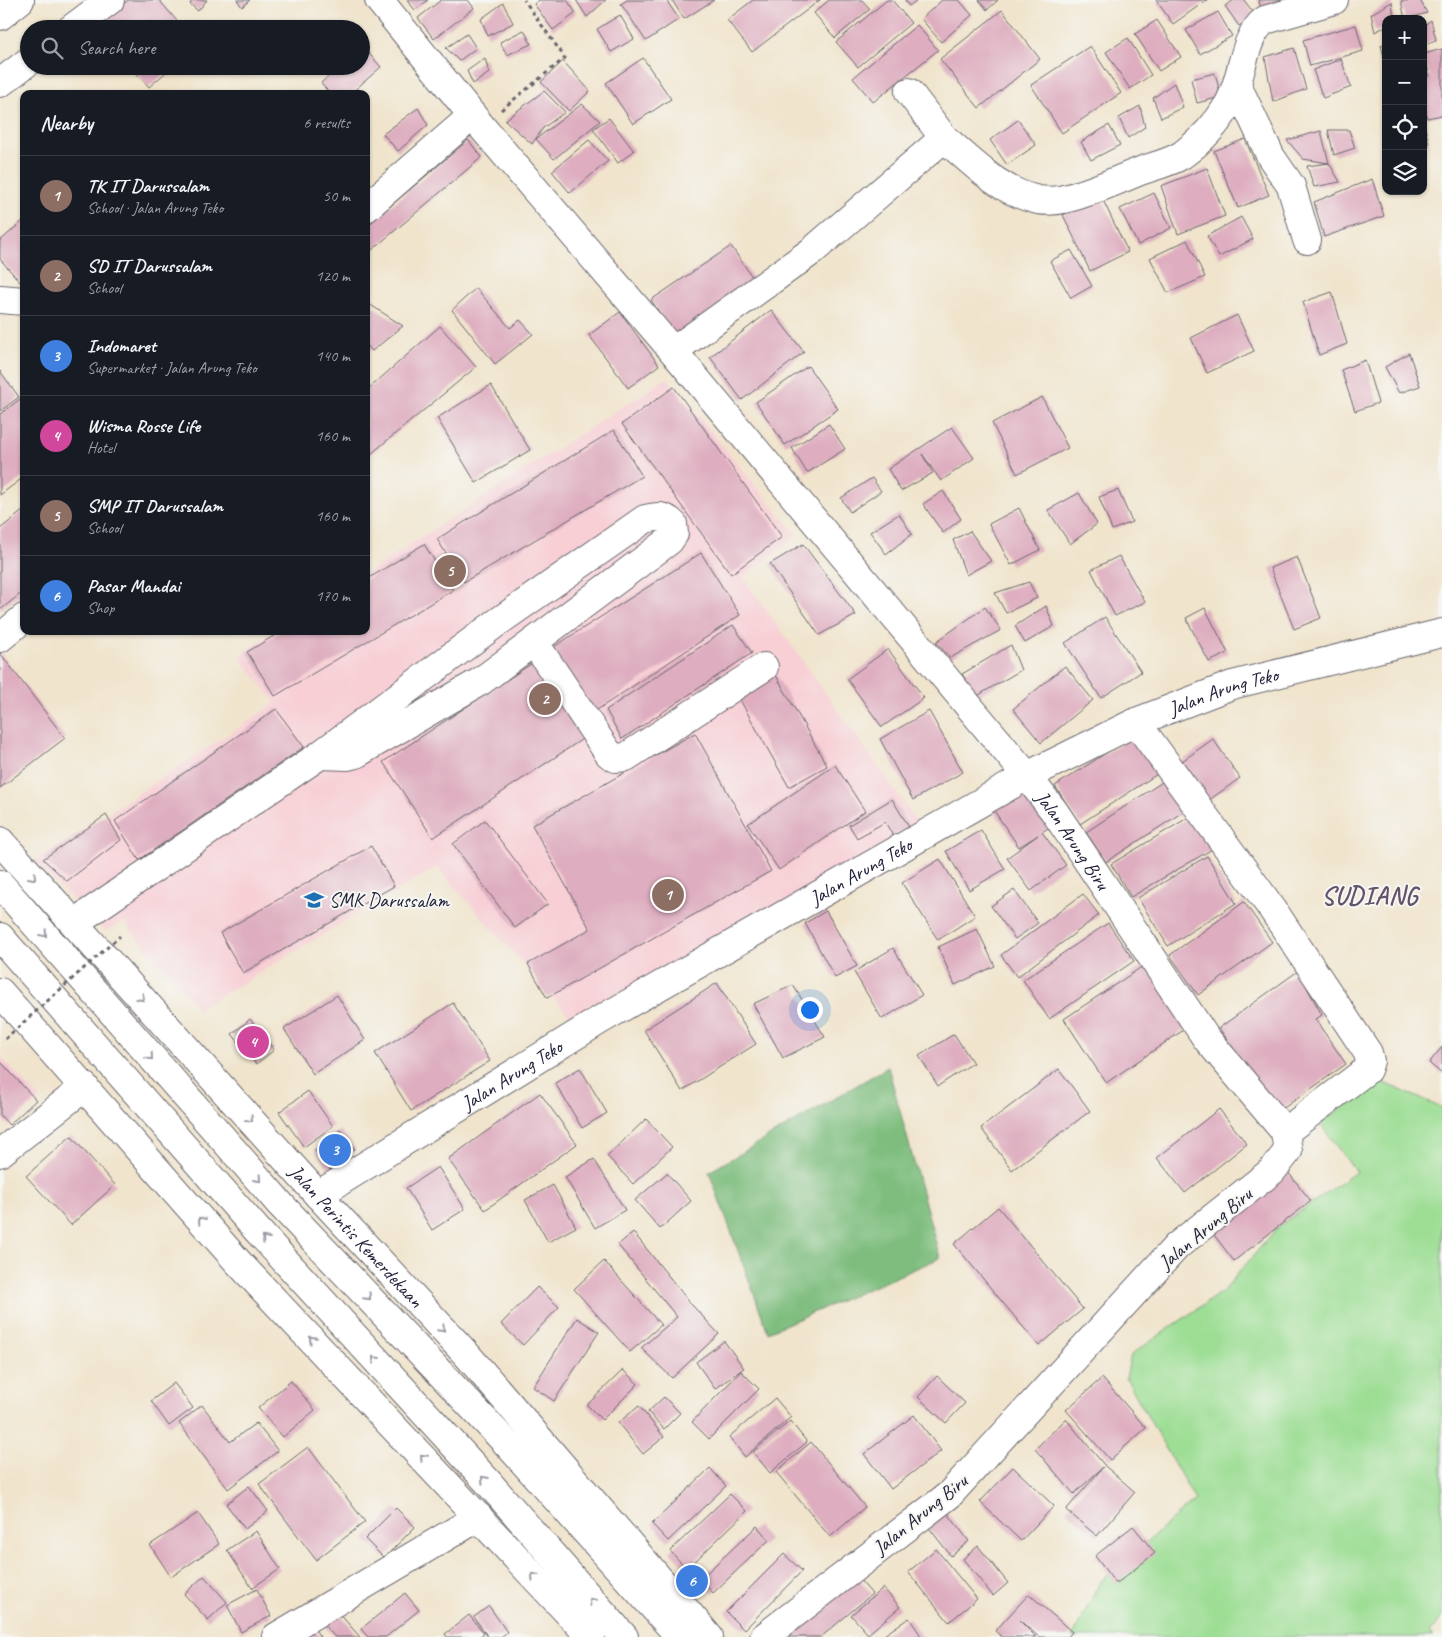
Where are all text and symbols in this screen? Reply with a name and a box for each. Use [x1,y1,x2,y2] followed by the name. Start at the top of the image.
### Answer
[1382,15,1427,195] map controls
[1382,15,1427,60] button: +
[20,20,370,75] search box
[38,34,66,62] icon: search
[78,36,155,60] text: Search here
[1382,60,1427,105] button: −
[1382,105,1427,150] button: locate
[40,110,93,136] text: Nearby
[303,113,350,133] text: 6 results
[1382,150,1427,195] button: layers
[87,174,209,198] text: TK IT Darussalam
[52,186,60,206] text: 1
[323,186,350,206] text: 50 m
[87,198,223,218] text: School · Jalan Arung Teko
[87,254,212,278] text: SD IT Darussalam
[52,266,60,286] text: 2
[316,266,350,286] text: 120 m
[87,278,121,298] text: School
[87,334,156,358] text: Indomaret
[52,346,60,366] text: 3
[316,346,350,366] text: 140 m
[87,358,257,378] text: Supermarket · Jalan Arung Teko
[87,414,200,438] text: Wisma Rosse Life
[52,426,60,446] text: 4
[316,426,350,446] text: 160 m
[87,438,115,458] text: Hotel
[87,494,223,518] text: SMP IT Darussalam
[53,506,59,526] text: 5
[316,506,350,526] text: 160 m
[87,518,121,538] text: School
[434,552,466,590] pin: 5
[87,574,180,598] text: Pasar Mandai
[52,586,60,606] text: 6
[316,586,350,606] text: 170 m
[87,598,114,618] text: Shop
[1164,662,1282,722] street label: Jalan Arung Teko
[529,680,561,718] pin: 2
[1029,785,1116,896] street label: Jalan Arung Biru
[804,831,918,911] street label: Jalan Arung Teko
[27,872,36,881] one-way arrow
[652,876,684,914] pin: 1
[1322,880,1421,912] district label: SUDIANG
[329,888,450,913] place label: SMK Darussalam
[303,889,325,911] school or university icon: SMK Darussalam
[38,928,46,937] one-way arrow
[135,992,144,1001] one-way arrow
[797,997,823,1023] your location
[237,1023,269,1061] pin: 4
[456,1034,569,1116] street label: Jalan Arung Teko
[145,1051,154,1060] one-way arrow
[244,1113,253,1122] one-way arrow
[319,1131,351,1169] pin: 3
[283,1159,429,1314] street label: Jalan Perintis Kemerdekaan
[252,1173,261,1182] one-way arrow
[1153,1181,1258,1275] street label: Jalan Arung Biru
[198,1216,207,1225] one-way arrow
[262,1235,271,1244] one-way arrow
[362,1292,371,1301] one-way arrow
[436,1323,445,1332] one-way arrow
[309,1336,318,1345] one-way arrow
[372,1355,381,1364] one-way arrow
[420,1454,429,1463] one-way arrow
[867,1468,974,1561] street label: Jalan Arung Biru
[481,1475,490,1484] one-way arrow
[676,1562,708,1600] pin: 6
[531,1572,540,1581] one-way arrow
[589,1597,598,1606] one-way arrow

